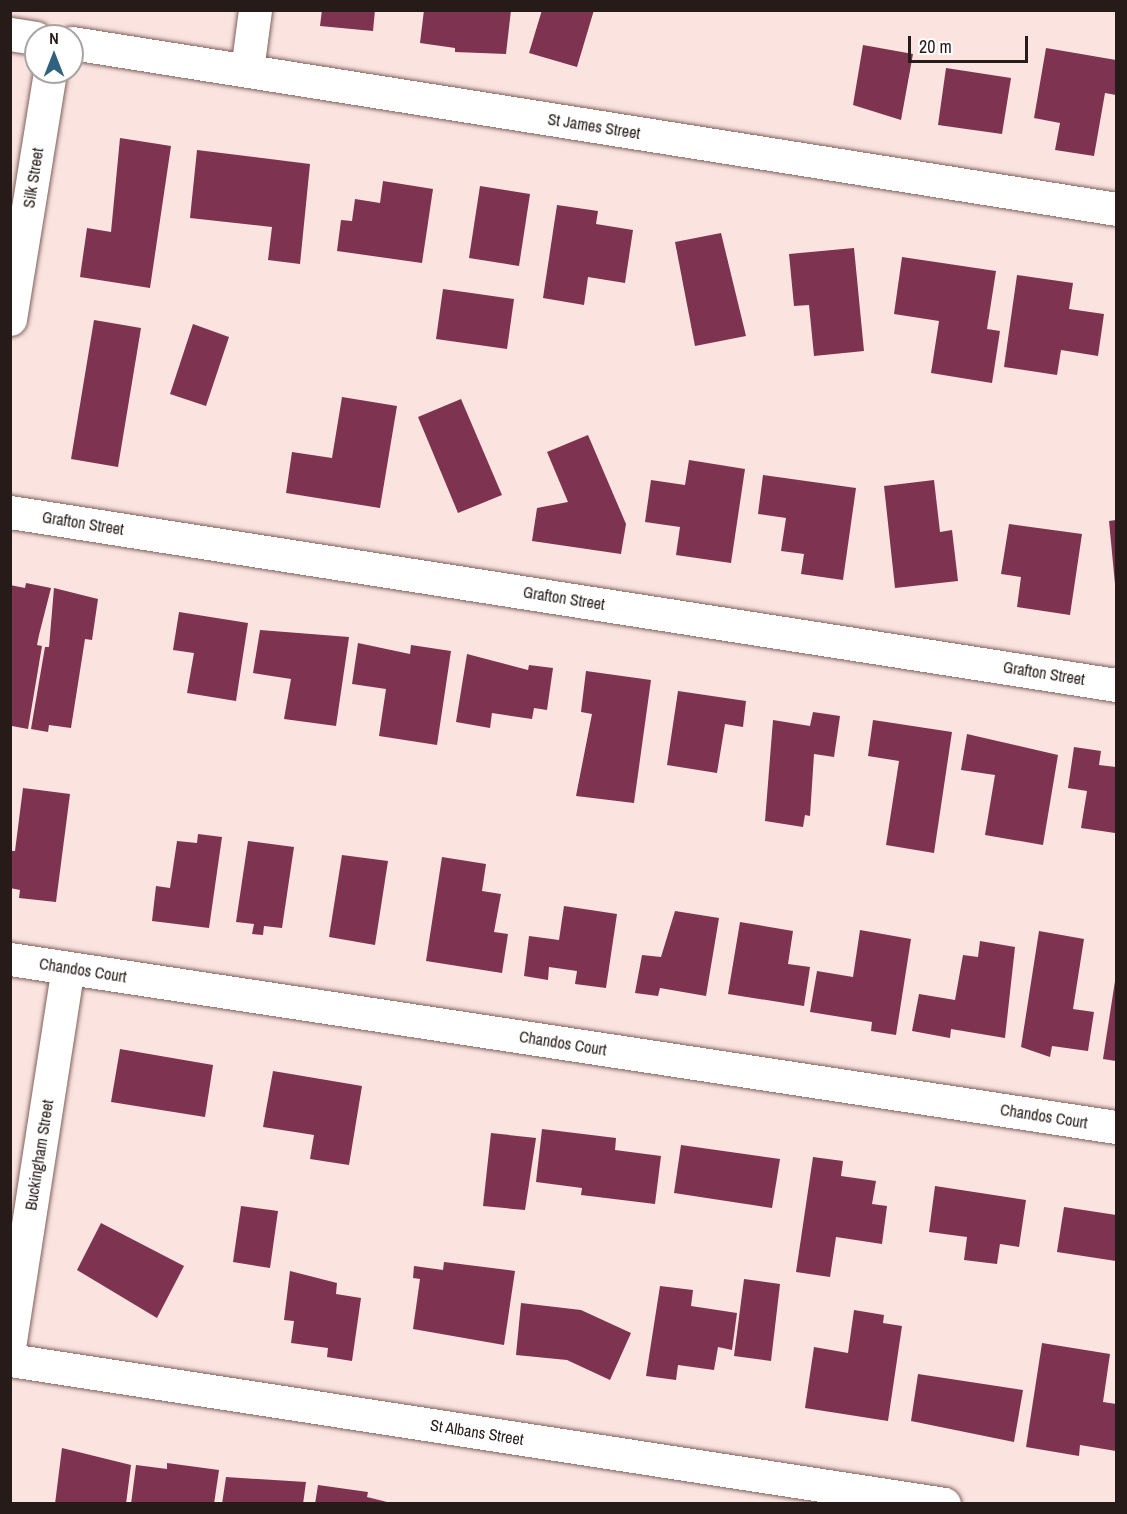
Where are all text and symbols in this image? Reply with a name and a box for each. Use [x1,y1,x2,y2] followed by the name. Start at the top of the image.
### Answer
[24,24,84,84] north arrow
[911,24,1031,62] scale bar
[49,27,59,49] text: N
[919,34,952,59] text: 20 m
[546,109,642,143] street label: St James Street
[19,147,47,209] street label: Silk Street
[41,507,125,539] street label: Grafton Street
[522,582,606,614] street label: Grafton Street
[1002,657,1086,689] street label: Grafton Street
[38,954,128,986] street label: Chandos Court
[518,1027,608,1059] street label: Chandos Court
[21,1098,57,1212] street label: Buckingham Street
[999,1100,1089,1132] street label: Chandos Court
[429,1415,525,1449] street label: St Albans Street

